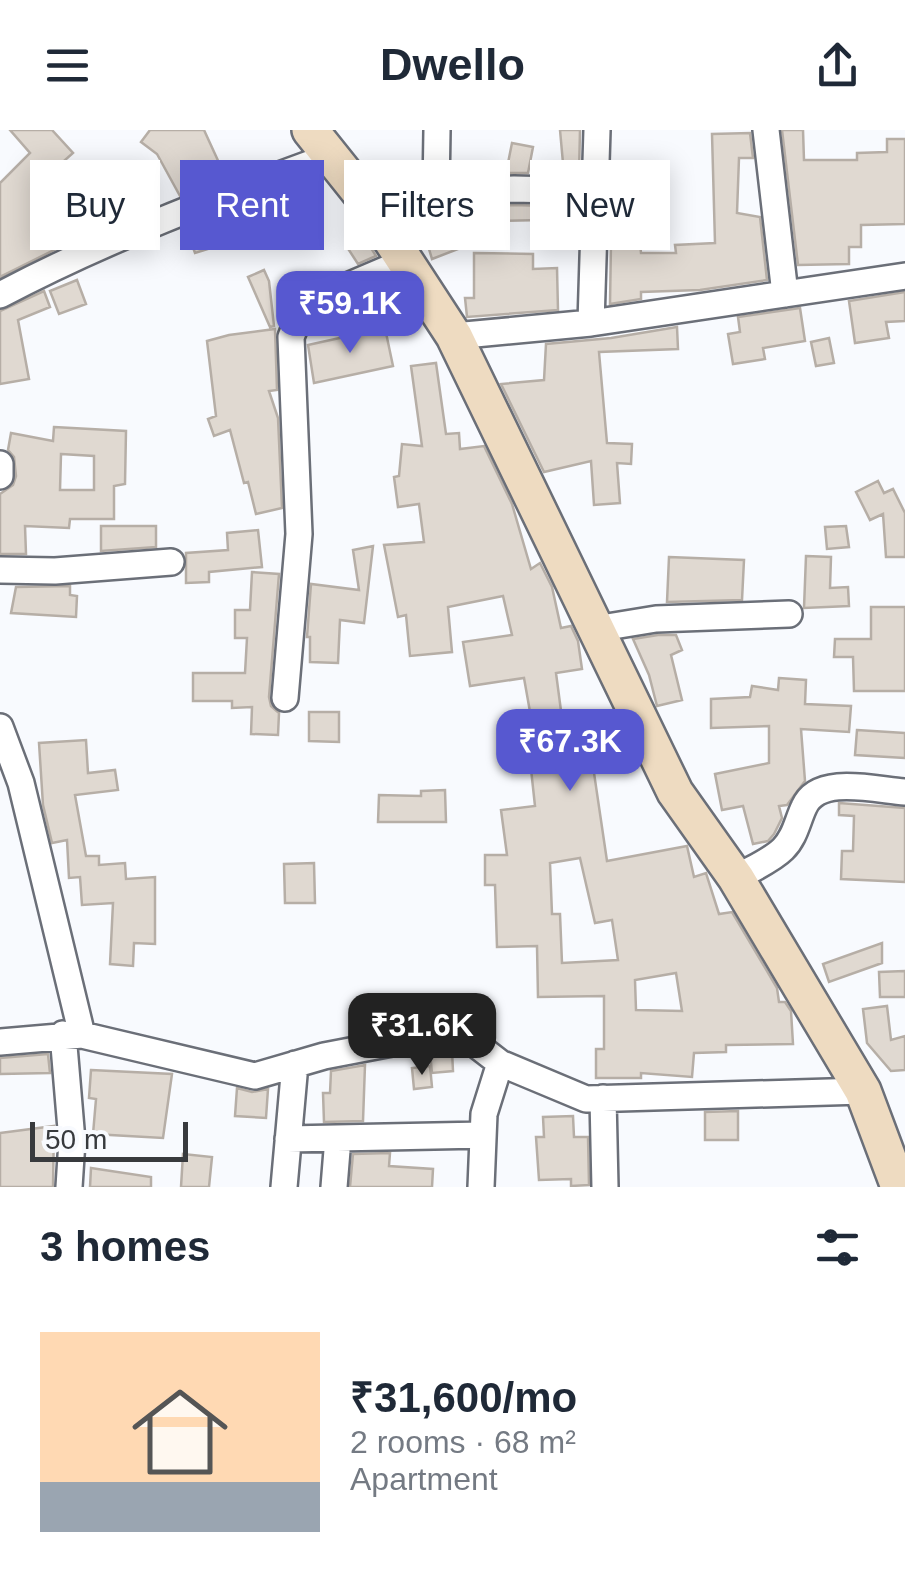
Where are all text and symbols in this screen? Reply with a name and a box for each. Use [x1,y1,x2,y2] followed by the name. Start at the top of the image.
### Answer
[40,38,95,93] icon: menu
[810,38,865,93] icon: share
[380,39,525,90] text: Dwello
[30,160,160,250] chip: Buy
[180,160,324,250] chip: Rent
[344,160,510,250] chip: Filters
[530,160,670,250] chip: New
[269,271,431,356] pin: ₹59.1K
[298,285,402,321] text: ₹59.1K
[489,709,651,794] pin: ₹67.3K
[518,723,622,759] text: ₹67.3K
[341,993,503,1078] pin: ₹31.6K
[370,1007,474,1043] text: ₹31.6K
[30,1117,188,1162] scale bar
[45,1124,107,1155] text: 50 m
[810,1220,865,1275] icon: filters
[40,1223,210,1270] text: 3 homes
[120,1372,240,1492] icon: home
[350,1374,577,1421] text: ₹31,600/mo
[350,1424,576,1460] text: 2 rooms · 68 m²
[350,1461,498,1497] text: Apartment

